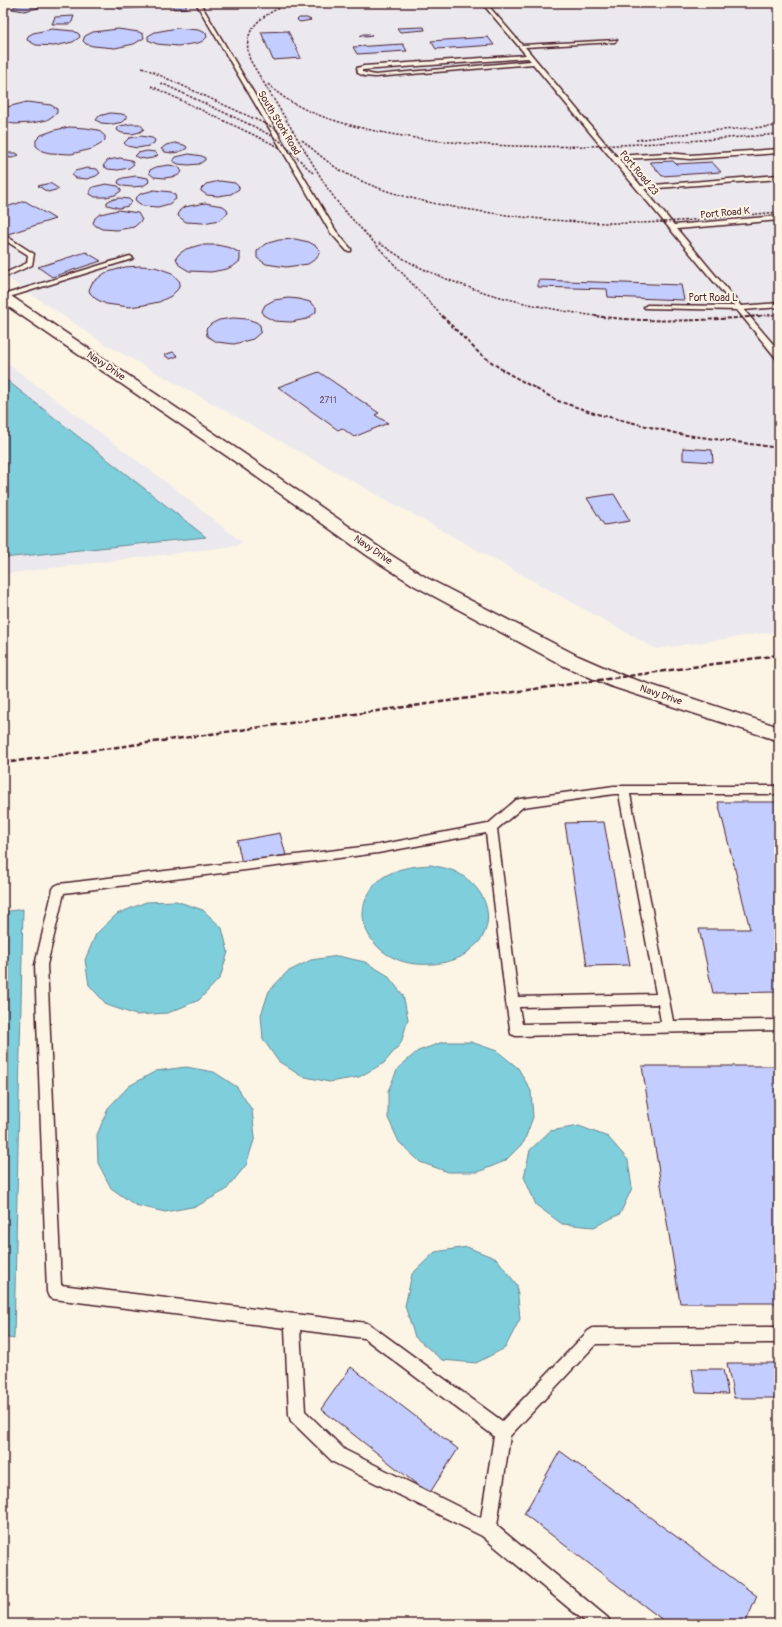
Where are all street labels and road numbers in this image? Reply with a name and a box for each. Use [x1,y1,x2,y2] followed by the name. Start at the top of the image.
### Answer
[255,89,303,157] street label: South Stork Road
[617,148,661,198] street label: Port Road 23
[700,205,750,221] street label: Port Road K
[688,292,738,304] street label: Port Road L
[85,349,128,383] street label: Navy Drive
[352,533,395,567] street label: Navy Drive
[638,682,684,708] street label: Navy Drive

